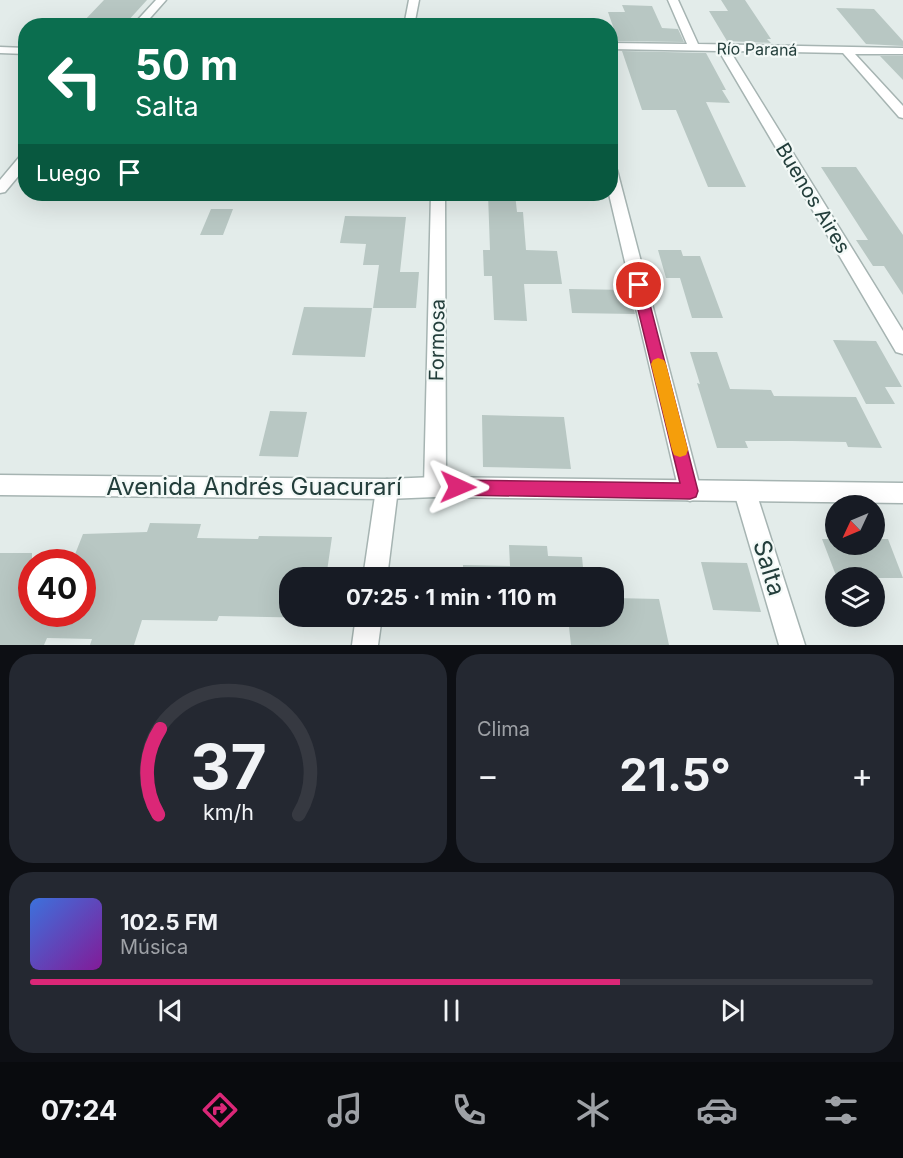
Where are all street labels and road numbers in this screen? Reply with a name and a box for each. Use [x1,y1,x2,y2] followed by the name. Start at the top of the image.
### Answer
[716,38,798,60] street label: Río Paraná
[771,138,855,258] street label: Buenos Aires
[424,299,450,381] street label: Formosa
[106,472,402,501] street label: Avenida Andrés Guacurarí
[747,537,792,599] street label: Salta

